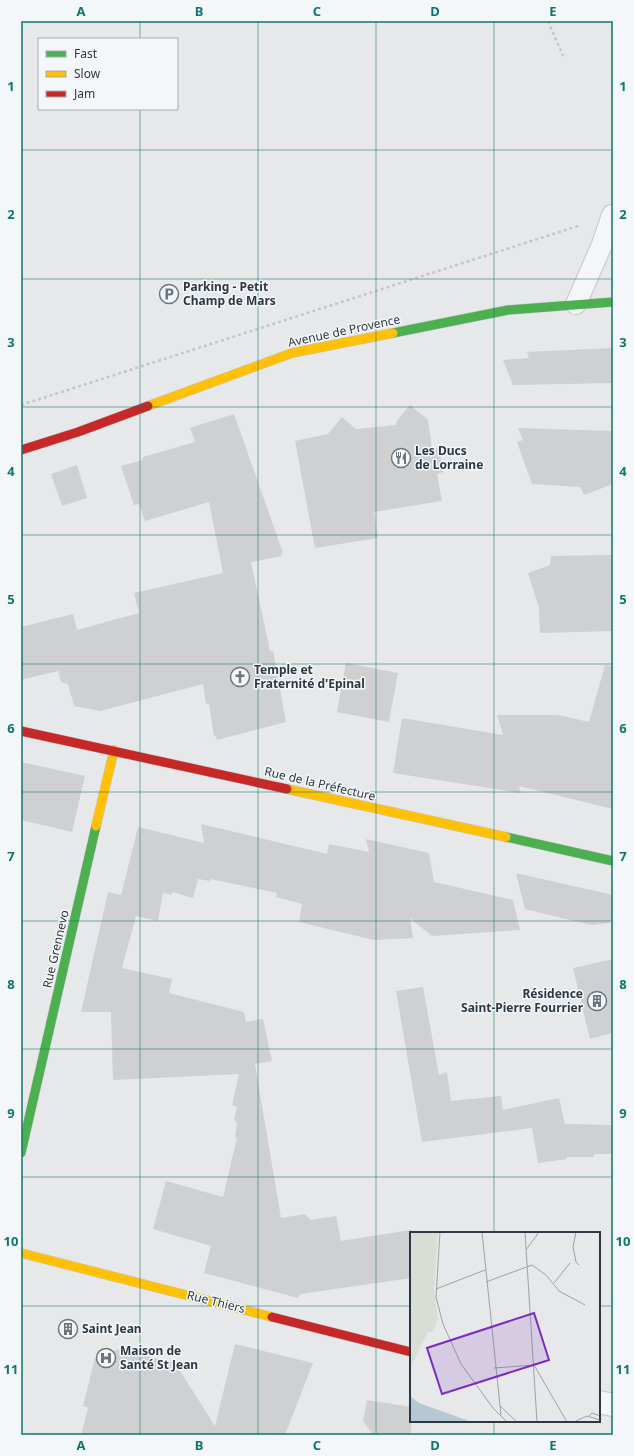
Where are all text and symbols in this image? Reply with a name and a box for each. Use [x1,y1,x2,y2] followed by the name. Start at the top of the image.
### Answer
[77,2,86,20] text: A
[195,2,203,20] text: B
[313,2,321,20] text: C
[430,2,440,20] text: D
[549,2,557,20] text: E
[38,38,178,110] legend
[74,45,98,62] text: Fast
[74,65,101,82] text: Slow
[7,77,15,95] text: 1
[619,77,627,95] text: 1
[73,85,95,102] text: Jam
[7,205,15,223] text: 2
[619,205,627,223] text: 2
[183,278,276,309] place label: Parking - Petit Champ de Mars
[158,283,180,305] parking icon: Parking - Petit Champ de Mars
[286,310,402,351] street label: Avenue de Provence
[7,333,15,351] text: 3
[619,333,627,351] text: 3
[415,442,483,473] place label: Les Ducs de Lorraine
[390,447,412,469] restaurant icon: Les Ducs de Lorraine
[7,462,15,480] text: 4
[619,462,627,480] text: 4
[7,590,15,608] text: 5
[619,590,627,608] text: 5
[254,661,365,692] place label: Temple et Fraternité d'Epinal
[229,666,251,688] church icon: Temple et Fraternité d'Epinal
[7,719,15,737] text: 6
[619,719,627,737] text: 6
[263,762,378,805] street label: Rue de la Préfecture
[7,847,15,865] text: 7
[619,847,627,865] text: 7
[38,908,73,990] street label: Rue Grennevo
[7,975,15,993] text: 8
[619,975,627,993] text: 8
[461,985,584,1016] place label: Résidence Saint-Pierre Fourrier
[586,990,608,1012] building icon: Résidence Saint-Pierre Fourrier
[7,1104,15,1122] text: 9
[619,1104,627,1122] text: 9
[4,1232,18,1250] text: 10
[410,1232,600,1422] inset map
[616,1232,630,1250] text: 10
[185,1286,247,1317] street label: Rue Thiers
[57,1318,79,1340] building icon: Saint Jean
[82,1320,142,1337] place label: Saint Jean
[120,1342,198,1373] place label: Maison de Santé St Jean
[95,1347,117,1369] hospital icon: Maison de Santé St Jean
[4,1360,18,1378] text: 11
[616,1360,630,1378] text: 11
[77,1436,86,1454] text: A
[195,1436,203,1454] text: B
[313,1436,321,1454] text: C
[430,1436,440,1454] text: D
[549,1436,557,1454] text: E

